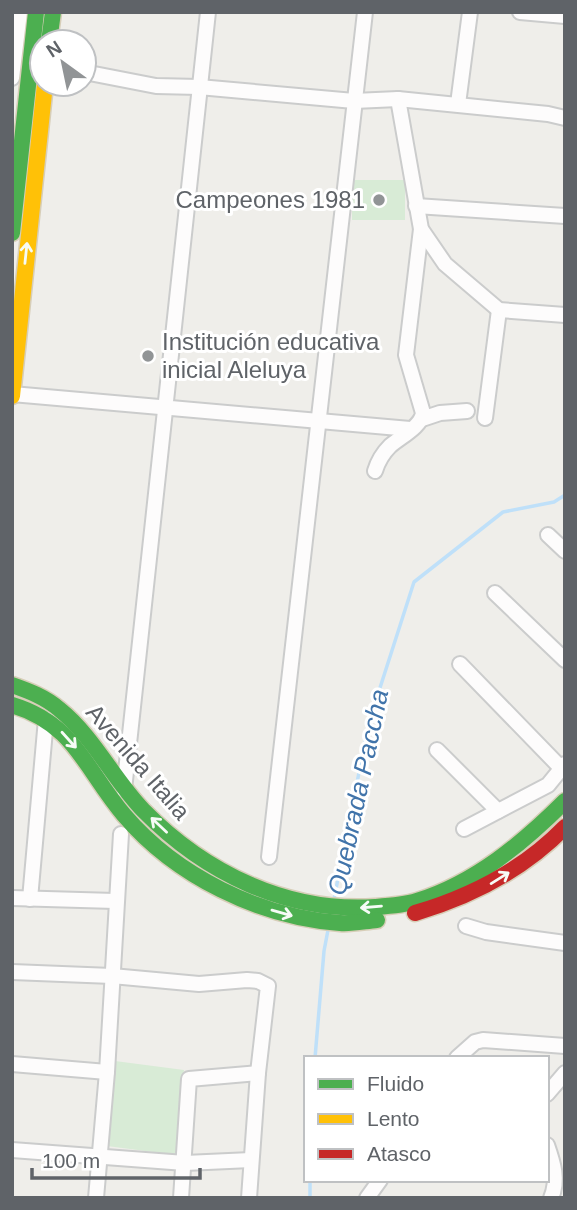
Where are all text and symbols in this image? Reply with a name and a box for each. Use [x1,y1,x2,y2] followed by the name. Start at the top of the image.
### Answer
[28,28,98,98] north arrow
[43,37,65,62] text: N
[176,186,365,213] place label: Campeones 1981
[371,192,387,208] marker: Campeones 1981
[20,242,33,265] one-way arrow
[162,328,380,383] place label: Institución educativa inicial Aleluya
[140,348,156,364] marker: Institución educativa inicial Aleluya
[322,686,394,898] water label: Quebrada Paccha
[81,699,196,825] street label: Avenida Italia
[61,731,77,749] one-way arrow
[150,817,168,833] one-way arrow
[490,871,510,885] one-way arrow
[360,901,382,914] one-way arrow
[271,908,293,921] one-way arrow
[304,1056,549,1182] legend
[367,1072,424,1095] text: Fluido
[367,1107,420,1130] text: Lento
[32,1136,200,1180] scale bar
[367,1142,431,1165] text: Atasco
[42,1149,100,1172] text: 100 m

